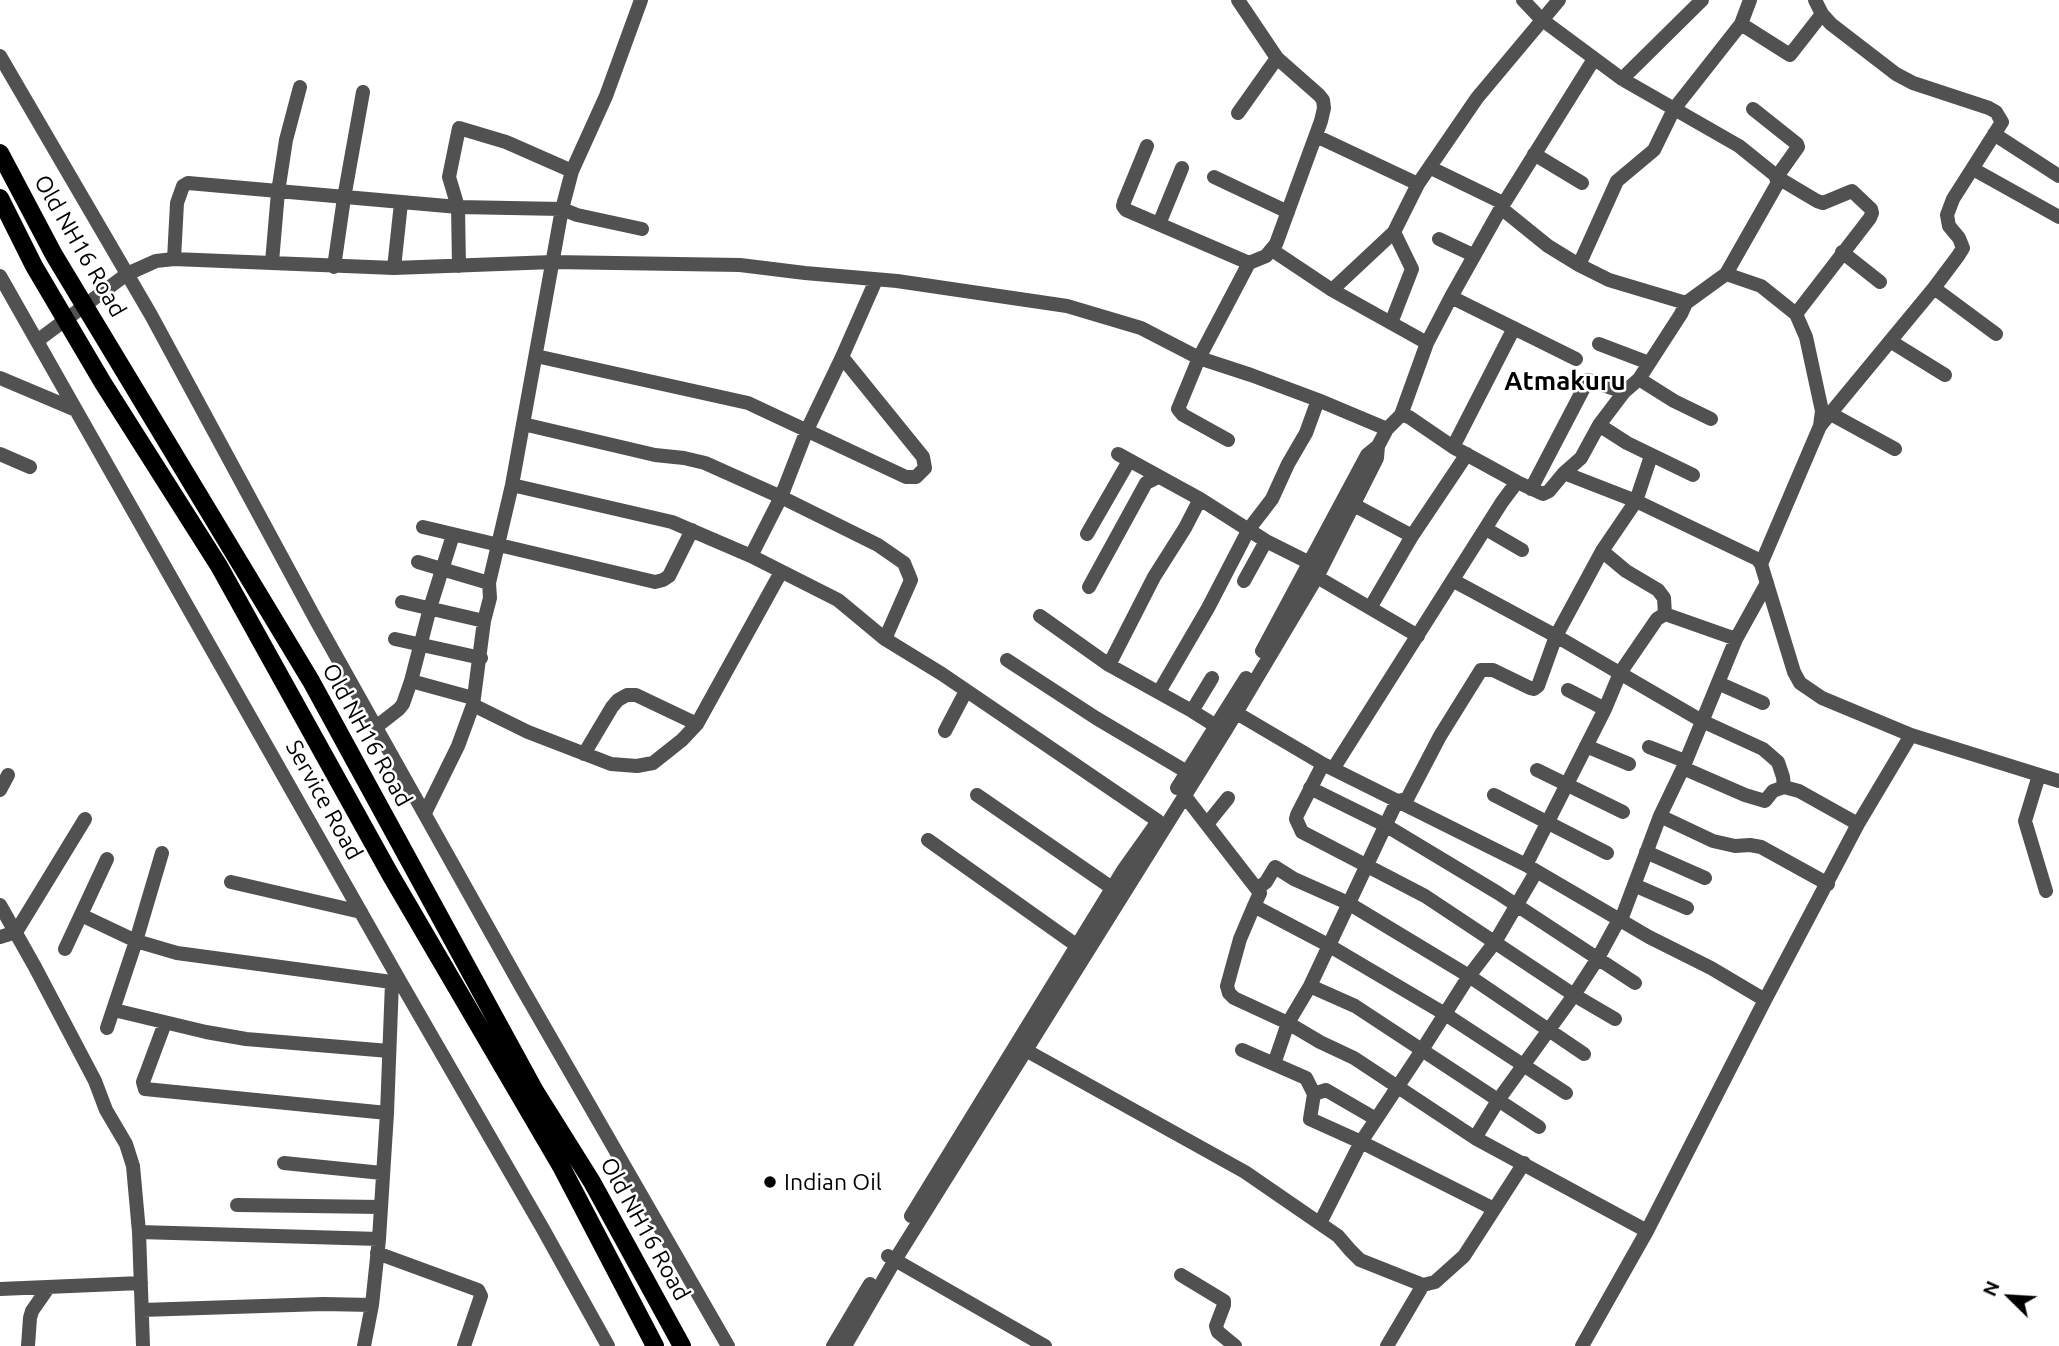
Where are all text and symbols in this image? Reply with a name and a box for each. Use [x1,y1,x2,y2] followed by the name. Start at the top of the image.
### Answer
[28,170,132,322] street label: Old NH16 Road
[1504,365,1626,397] district label: Atmakuru
[316,659,418,811] street label: Old NH16 Road
[280,735,368,865] street label: Service Road
[594,1153,696,1305] street label: Old NH16 Road
[784,1168,882,1196] place label: Indian Oil
[762,1174,778,1190] marker: Indian Oil
[1975,1262,2045,1332] north arrow
[1978,1278,2004,1299] text: N

